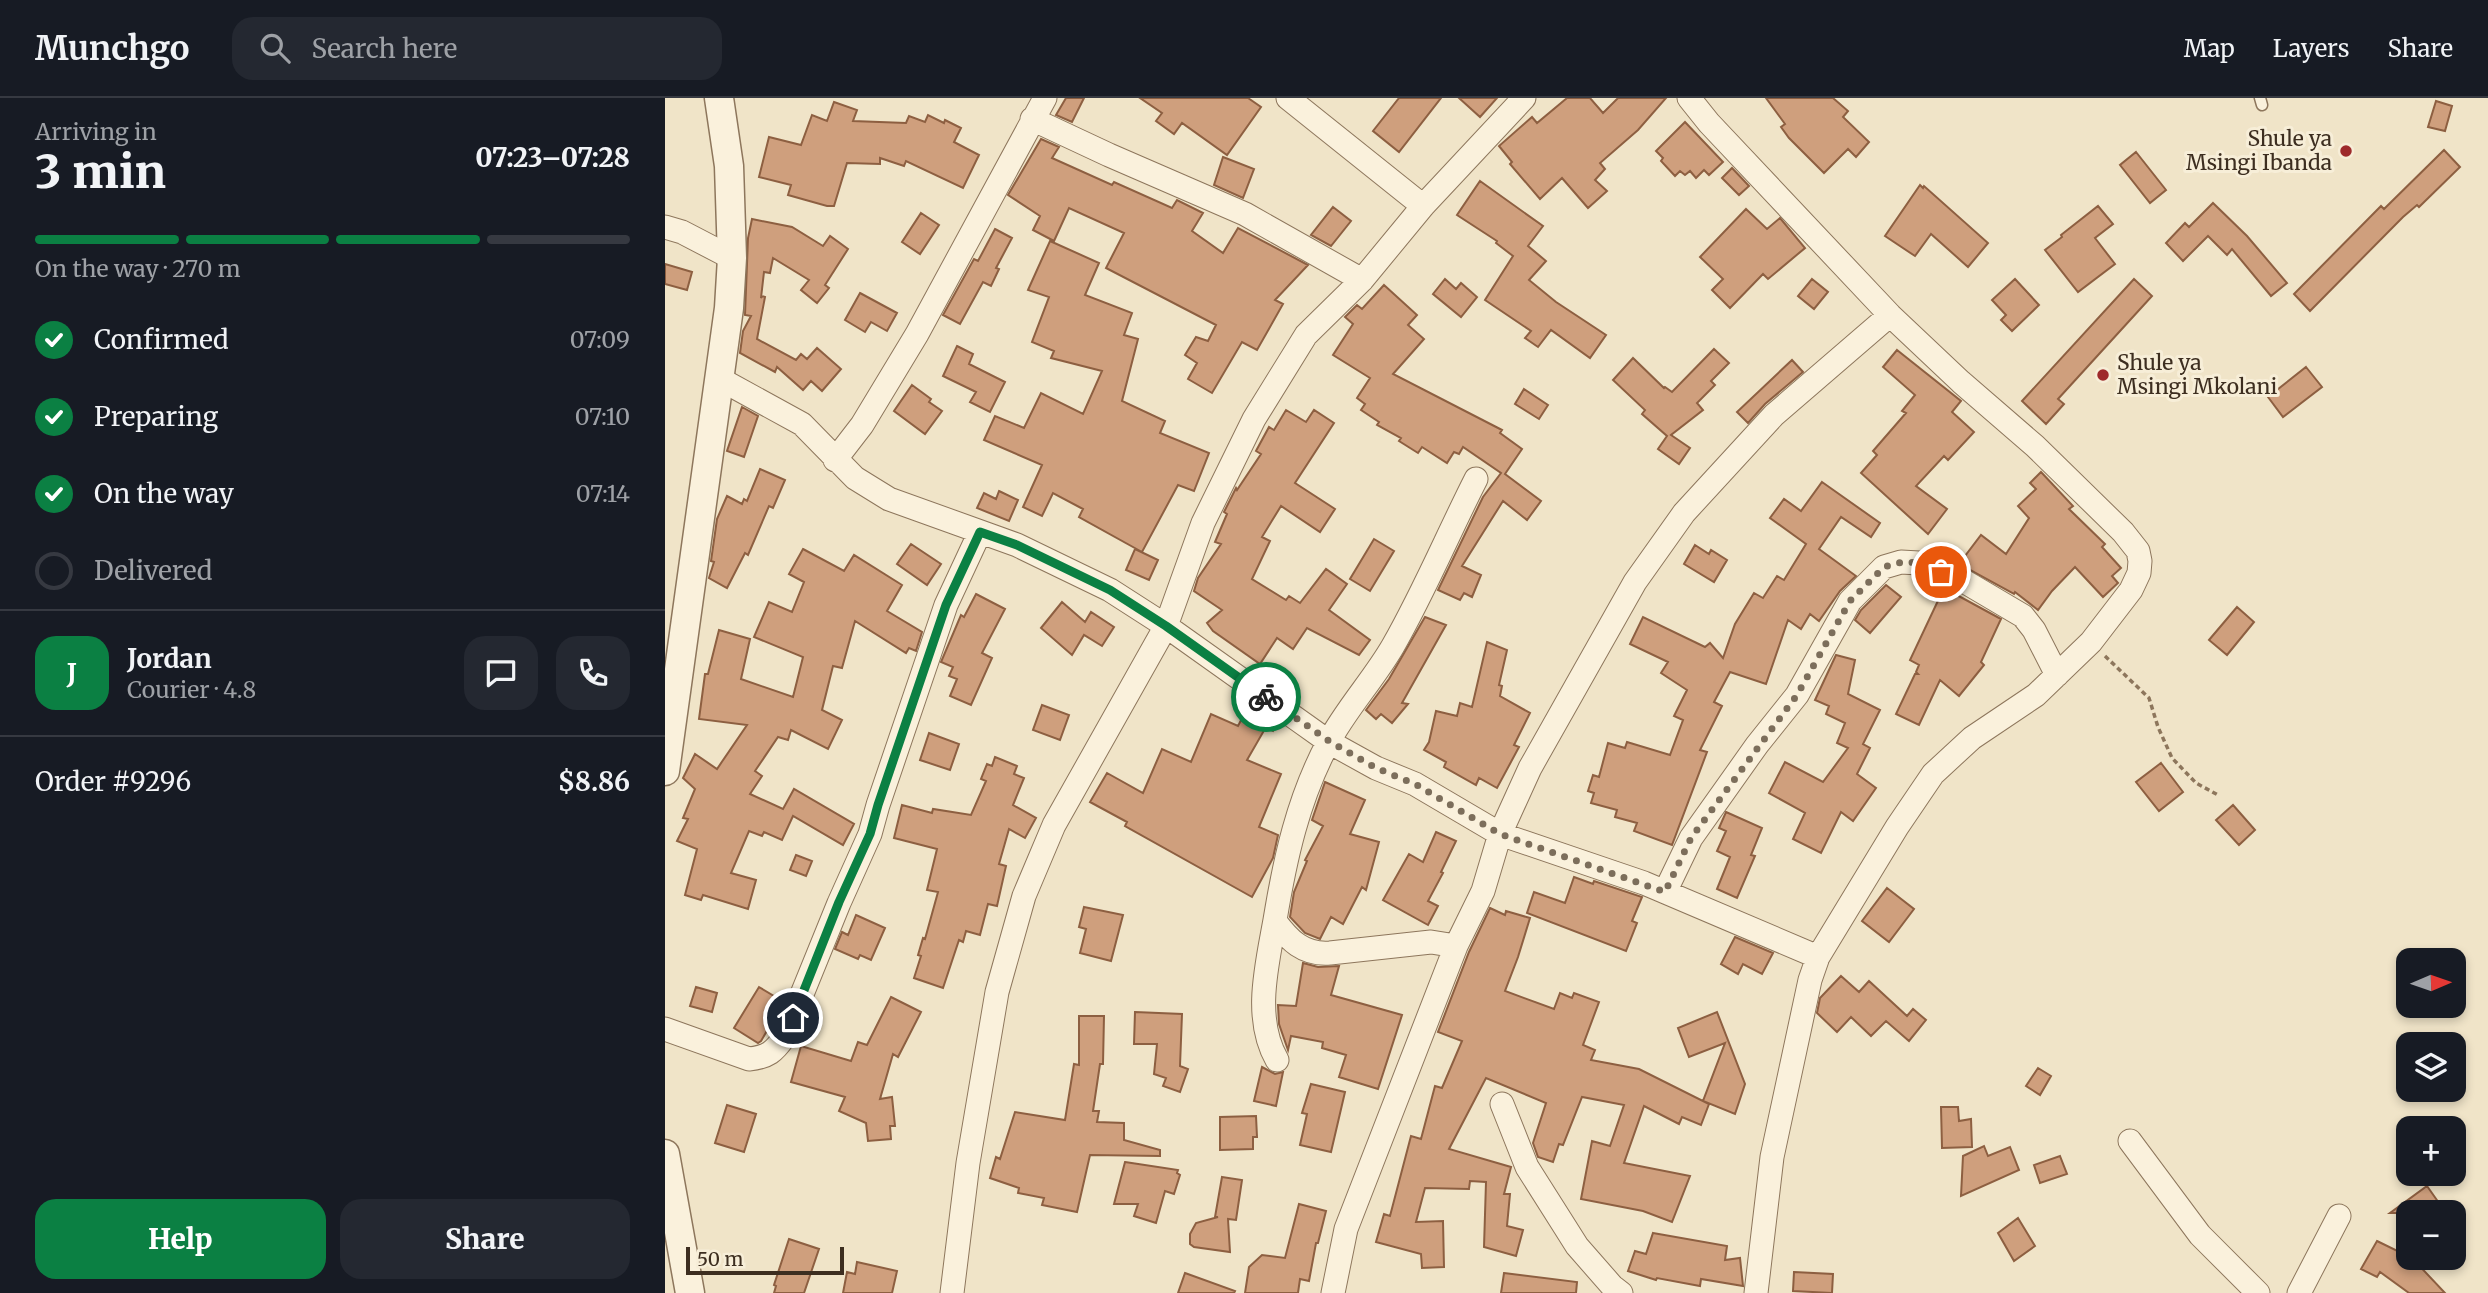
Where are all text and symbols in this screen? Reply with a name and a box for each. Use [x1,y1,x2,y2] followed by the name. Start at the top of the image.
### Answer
[232,17,722,80] search box
[35,28,190,69] text: Munchgo
[256,29,294,67] icon: search
[312,32,457,65] text: Search here
[2184,33,2235,64] text: Map
[2273,33,2349,64] text: Layers
[2387,33,2453,64] text: Share
[35,117,157,146] text: Arriving in
[2186,125,2332,176] place label: Shule ya Msingi Ibanda
[475,141,630,174] text: 07:23–07:28
[35,143,166,201] text: 3 min
[2338,143,2354,159] marker: Shule ya Msingi Ibanda
[35,254,241,283] text: On the way · 270 m
[35,321,73,359] icon: check
[94,323,229,356] text: Confirmed
[570,325,630,354] text: 07:09
[2117,349,2277,400] place label: Shule ya Msingi Mkolani
[2095,367,2111,383] marker: Shule ya Msingi Mkolani
[35,398,73,436] icon: check
[94,400,218,433] text: Preparing
[575,402,630,431] text: 07:10
[35,475,73,513] icon: check
[94,477,234,510] text: On the way
[576,479,630,508] text: 07:14
[1911,542,1971,602] pin
[1922,553,1960,591] icon: bag
[94,554,213,587] text: Delivered
[464,636,538,710] button: chat
[556,636,630,710] button: phone
[127,642,212,675] text: Jordan
[67,657,77,690] text: J
[1231,662,1301,732] courier
[127,675,256,704] text: Courier · 4.8
[1247,678,1285,716] icon: bike
[35,765,191,798] text: Order #9296
[558,765,630,798] text: $8.86
[2396,948,2466,1018] north arrow
[2396,948,2466,1270] map controls
[763,988,823,1048] pin
[774,999,812,1037] icon: home
[2396,1032,2466,1102] button: layers
[2396,1116,2466,1186] button: +
[35,1199,326,1279] button: Help
[340,1199,630,1279] button: Share
[2396,1200,2466,1270] button: −
[686,1244,843,1276] scale bar
[697,1247,743,1271] text: 50 m

